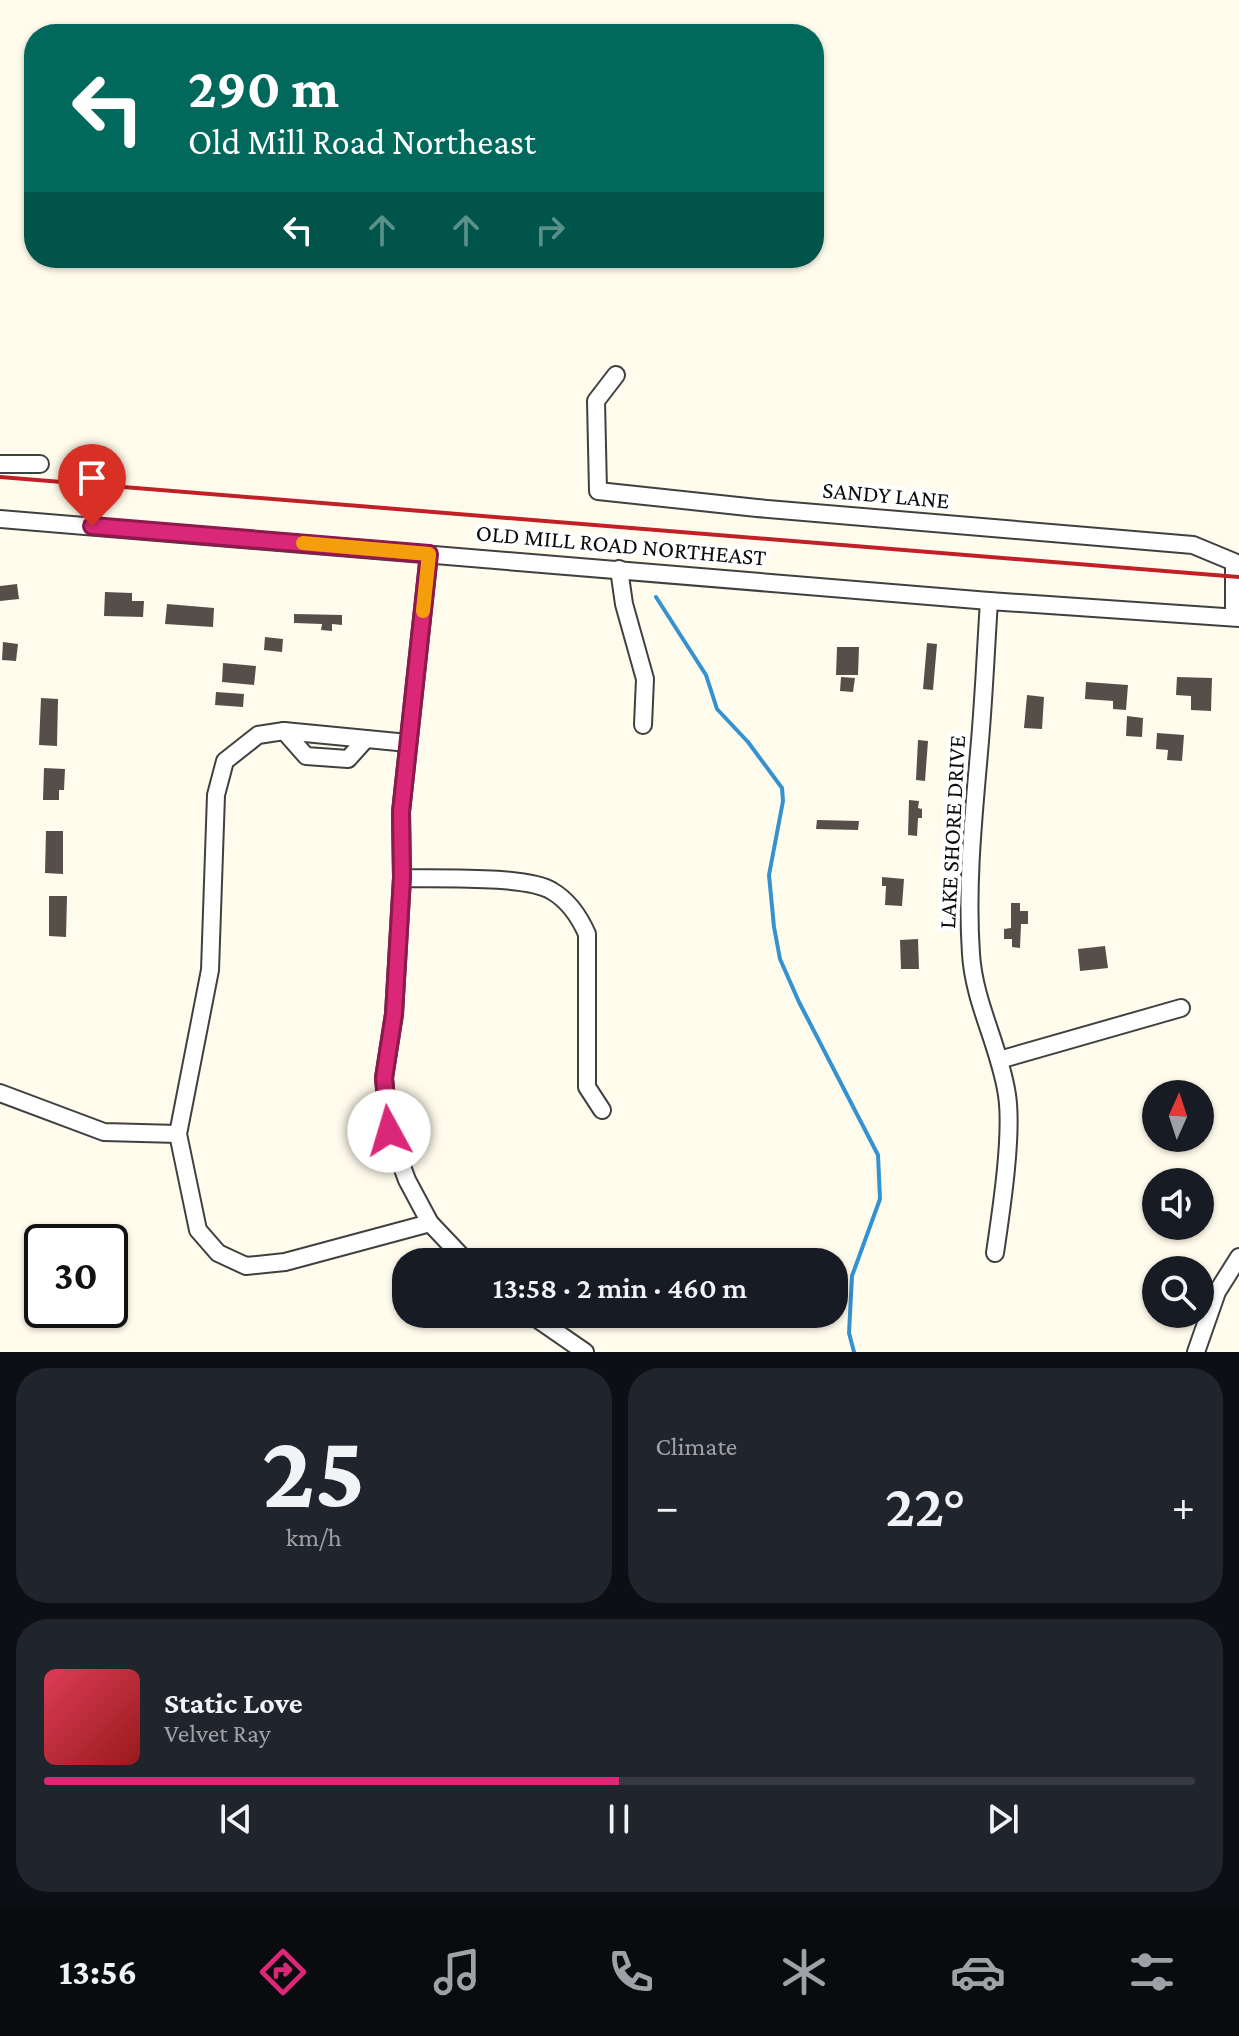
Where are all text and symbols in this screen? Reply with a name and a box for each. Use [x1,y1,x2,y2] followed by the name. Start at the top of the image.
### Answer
[56,56,160,160] icon: left
[188,57,339,119] text: 290 m
[188,122,536,162] text: Old Mill Road Northeast
[276,208,320,252] icon: left
[360,208,404,252] icon: ahead
[444,208,488,252] icon: ahead
[528,208,572,252] icon: right
[58,444,126,526] pin
[70,456,114,500] icon: arrive
[821,475,951,514] street label: SANDY LANE
[475,518,767,571] street label: OLD MILL ROAD NORTHEAST
[933,734,970,930] street label: LAKE SHORE DRIVE
[1142,1080,1214,1152] north arrow
[1142,1080,1214,1328] map controls
[347,1089,431,1173] position arrow
[1142,1168,1214,1240] button: sound
[24,1224,128,1328] speed limit sign: 30
[1142,1256,1214,1328] button: search
[493,1271,747,1304] text: 13:58 · 2 min · 460 m
[262,1413,366,1528] text: 25
[656,1432,737,1461] text: Climate
[885,1472,965,1539] text: 22°
[656,1482,679,1530] text: −
[1172,1482,1195,1530] text: +
[286,1523,342,1552] text: km/h
[164,1686,303,1719] text: Static Love
[164,1719,271,1748] text: Velvet Ray
[214,1797,258,1841] icon: previous
[597,1797,641,1841] icon: pause
[981,1797,1025,1841] icon: next
[255,1944,311,2000] icon: directions
[429,1944,485,2000] icon: music
[603,1944,659,2000] icon: phone
[776,1944,832,2000] icon: climate
[950,1944,1006,2000] icon: car
[1124,1944,1180,2000] icon: filters
[59,1952,137,1992] text: 13:56

